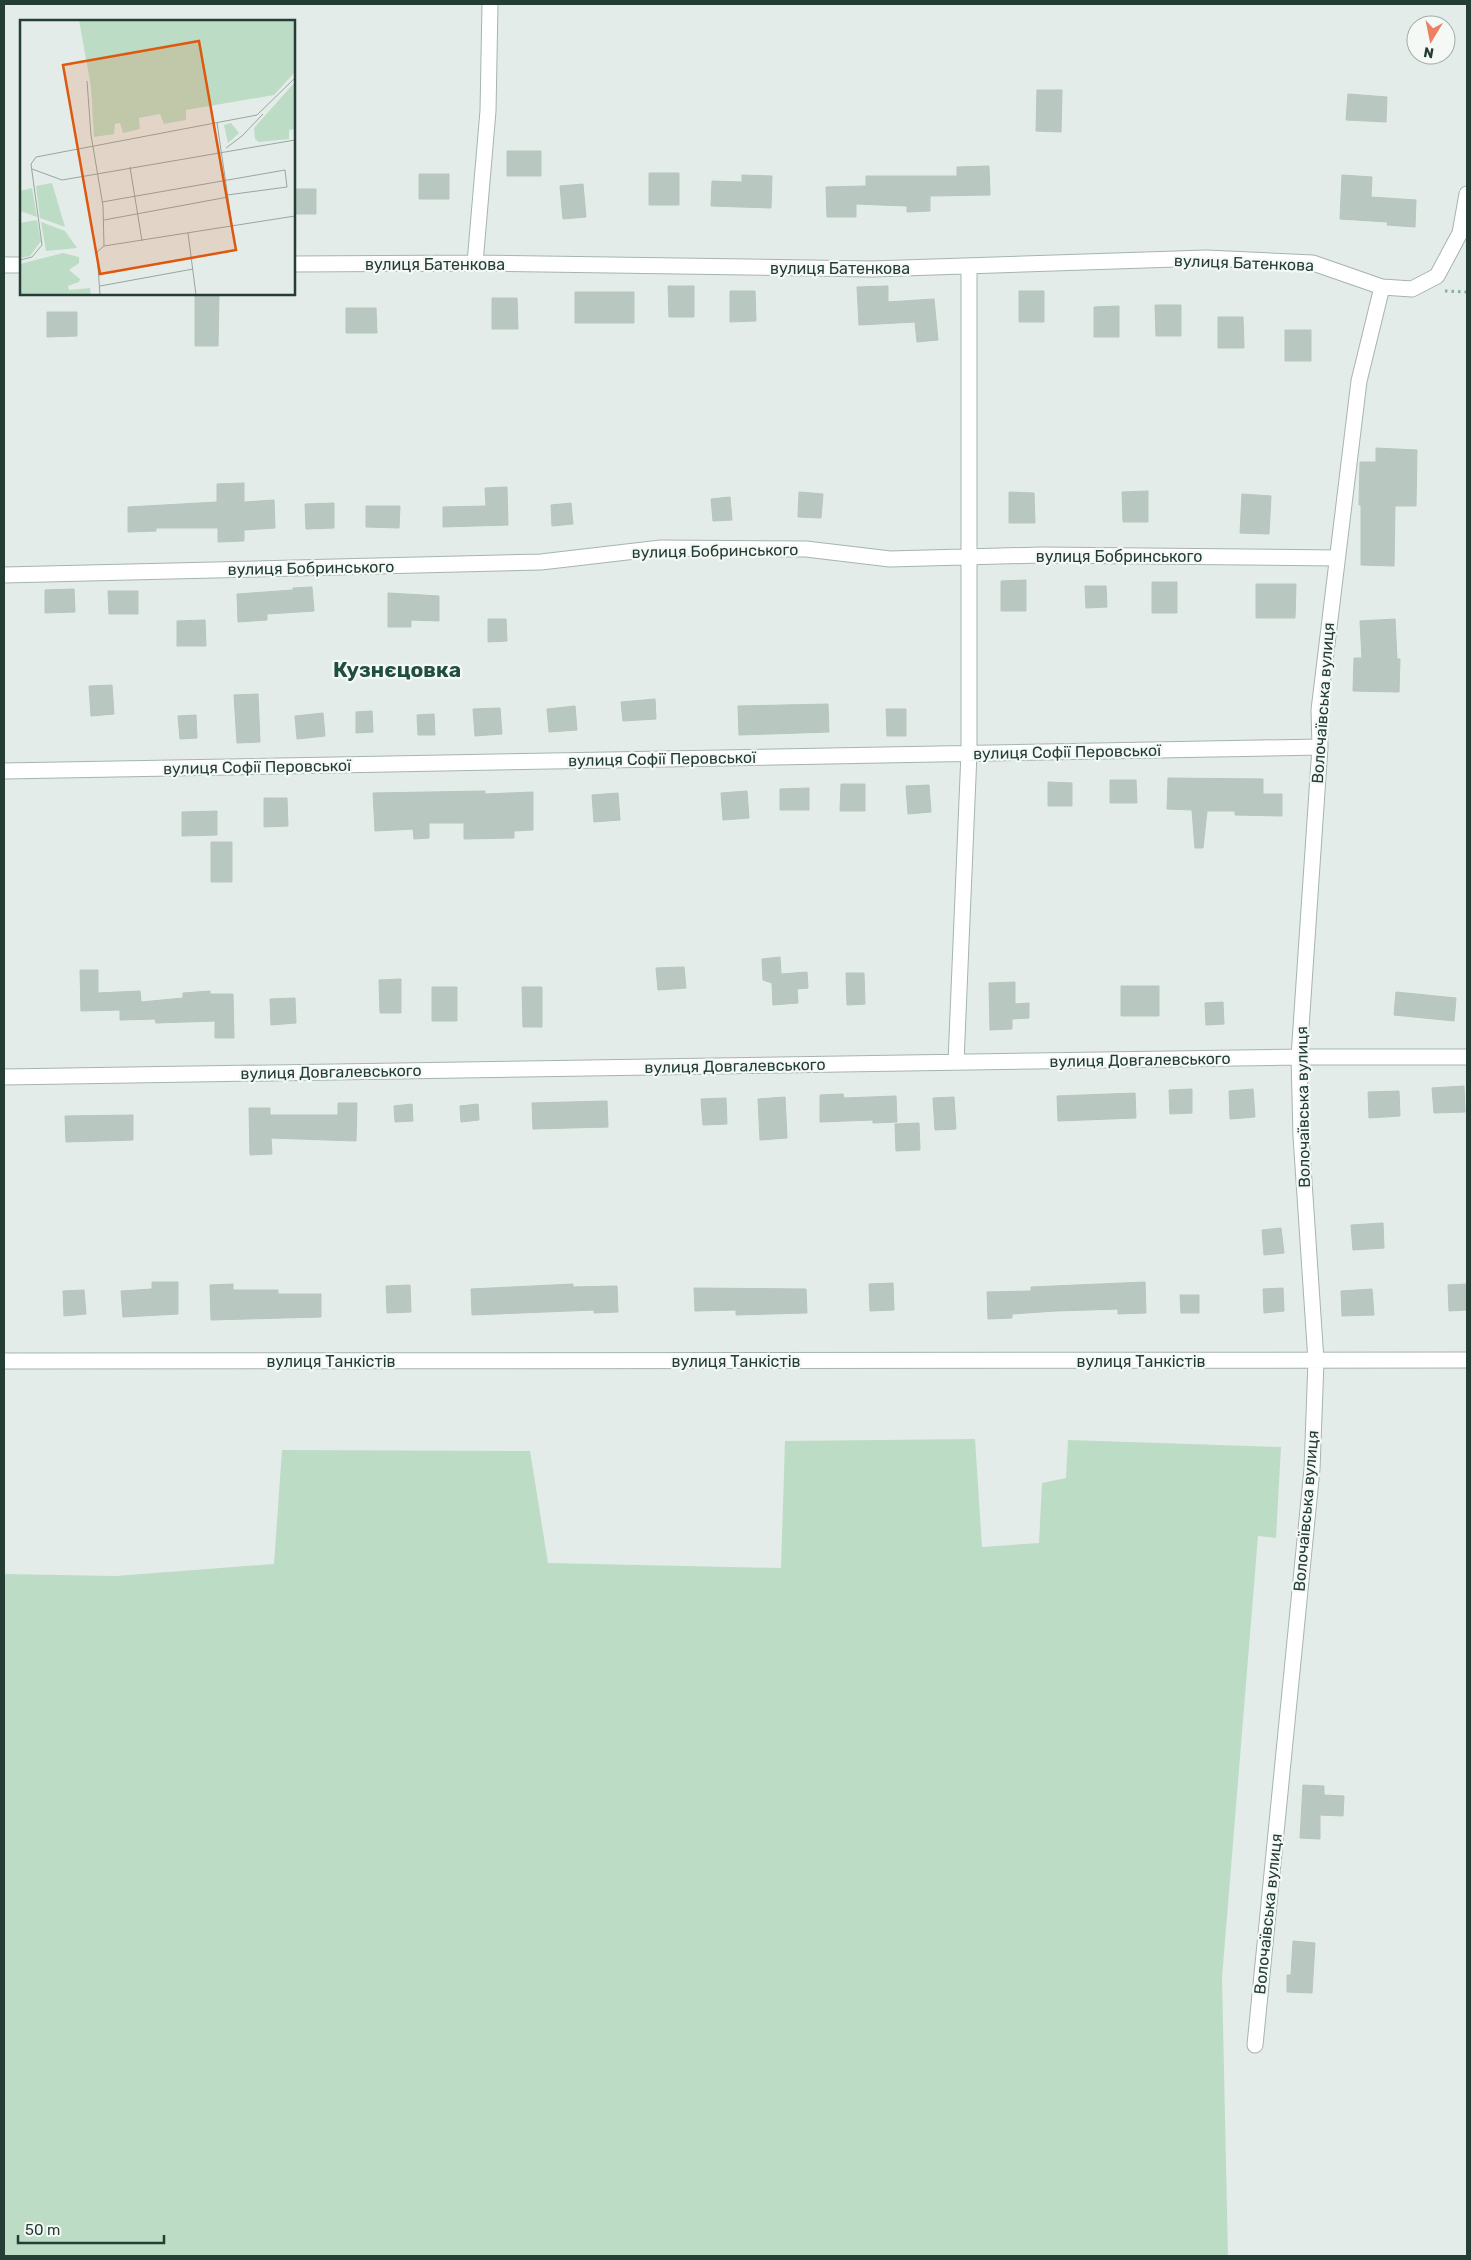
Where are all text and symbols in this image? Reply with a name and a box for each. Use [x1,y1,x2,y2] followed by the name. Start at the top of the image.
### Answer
[1406,15,1456,65] north arrow
[20,20,295,295] inset map
[1422,43,1435,62] text: N
[1174,251,1314,275] street label: вулиця Батенкова
[365,255,505,274] street label: вулиця Батенкова
[770,259,910,278] street label: вулиця Батенкова
[632,540,798,562] street label: вулиця Бобринського
[1036,547,1202,566] street label: вулиця Бобринського
[228,557,394,579] street label: вулиця Бобринського
[1308,622,1338,784] street label: Волочаївська вулиця
[333,657,461,682] district label: Кузнєцовка
[973,741,1162,763] street label: вулиця Софії Перовської
[568,748,757,770] street label: вулиця Софії Перовської
[163,756,352,778] street label: вулиця Софії Перовської
[1292,1026,1314,1188] street label: Волочаївська вулиця
[1049,1049,1231,1071] street label: вулиця Довгалевського
[644,1055,826,1077] street label: вулиця Довгалевського
[240,1061,422,1083] street label: вулиця Довгалевського
[267,1352,396,1371] street label: вулиця Танкістів
[672,1352,801,1371] street label: вулиця Танкістів
[1077,1352,1206,1371] street label: вулиця Танкістів
[1289,1430,1323,1592] street label: Волочаївська вулиця
[1250,1833,1286,1995] street label: Волочаївська вулиця
[18,2212,164,2244] scale bar
[25,2221,60,2239] text: 50 m

